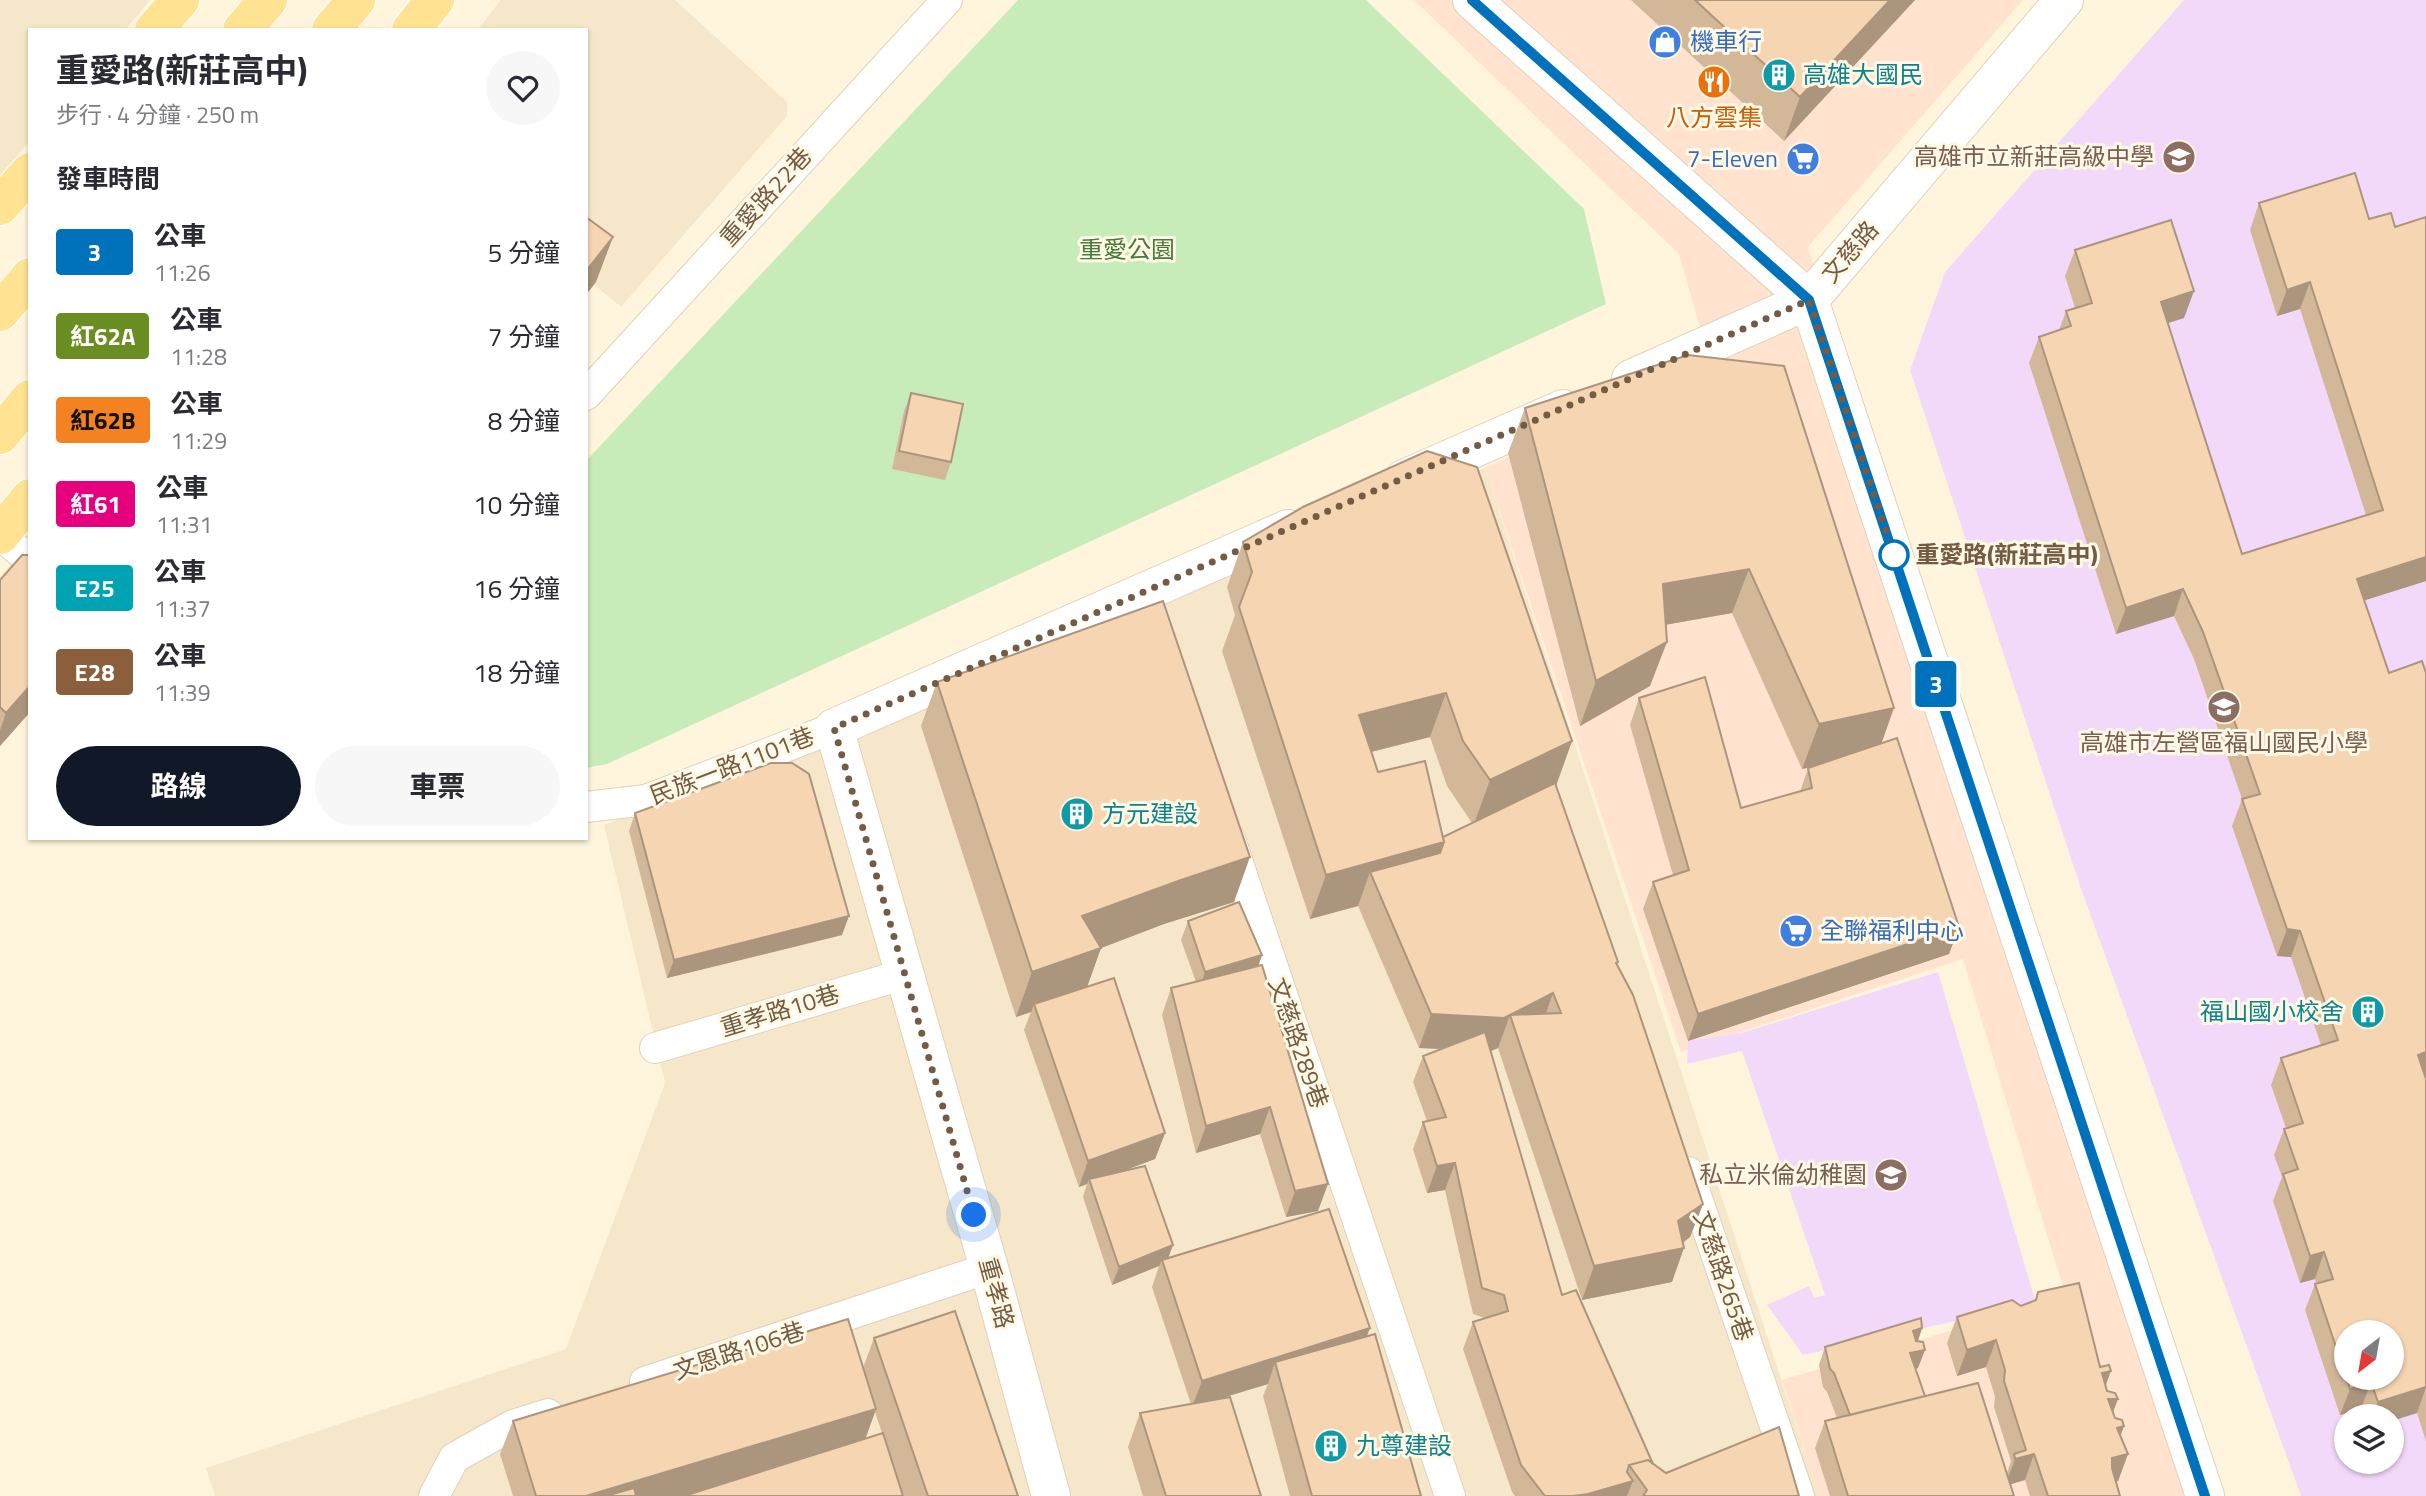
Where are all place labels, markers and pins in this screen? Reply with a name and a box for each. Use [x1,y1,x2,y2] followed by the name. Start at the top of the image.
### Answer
[1646,23,1684,61] shop icon: 機車行
[1690,23,1762,59] place label: 機車行
[1760,56,1798,94] building icon: 高雄大國民
[1803,56,1923,92] place label: 高雄大國民
[1695,63,1733,101] restaurant icon: 八方雲集
[1666,99,1762,135] place label: 八方雲集
[1914,138,2154,174] place label: 高雄市立新莊高級中學
[2160,138,2198,176] school or university icon: 高雄市立新莊高級中學
[1687,140,1778,176] place label: 7-Eleven
[1784,140,1822,178] supermarket icon: 7-Eleven
[1915,536,2098,572] place label: 重愛路(新莊高中)
[1879,540,1909,570] marker: 重愛路(新莊高中)
[2205,688,2243,726] school or university icon: 高雄市左營區福山國民小學
[2080,724,2368,760] place label: 高雄市左營區福山國民小學
[1058,795,1096,833] building icon: 方元建設
[1102,795,1198,831] place label: 方元建設
[1777,912,1815,950] supermarket icon: 全聯福利中心
[1820,912,1964,948] place label: 全聯福利中心
[2200,993,2344,1029] place label: 福山國小校舍
[2349,993,2387,1031] building icon: 福山國小校舍
[1699,1156,1867,1192] place label: 私立米倫幼稚園
[1872,1156,1910,1194] school or university icon: 私立米倫幼稚園
[1312,1427,1350,1465] building icon: 九尊建設
[1356,1427,1452,1463] place label: 九尊建設

